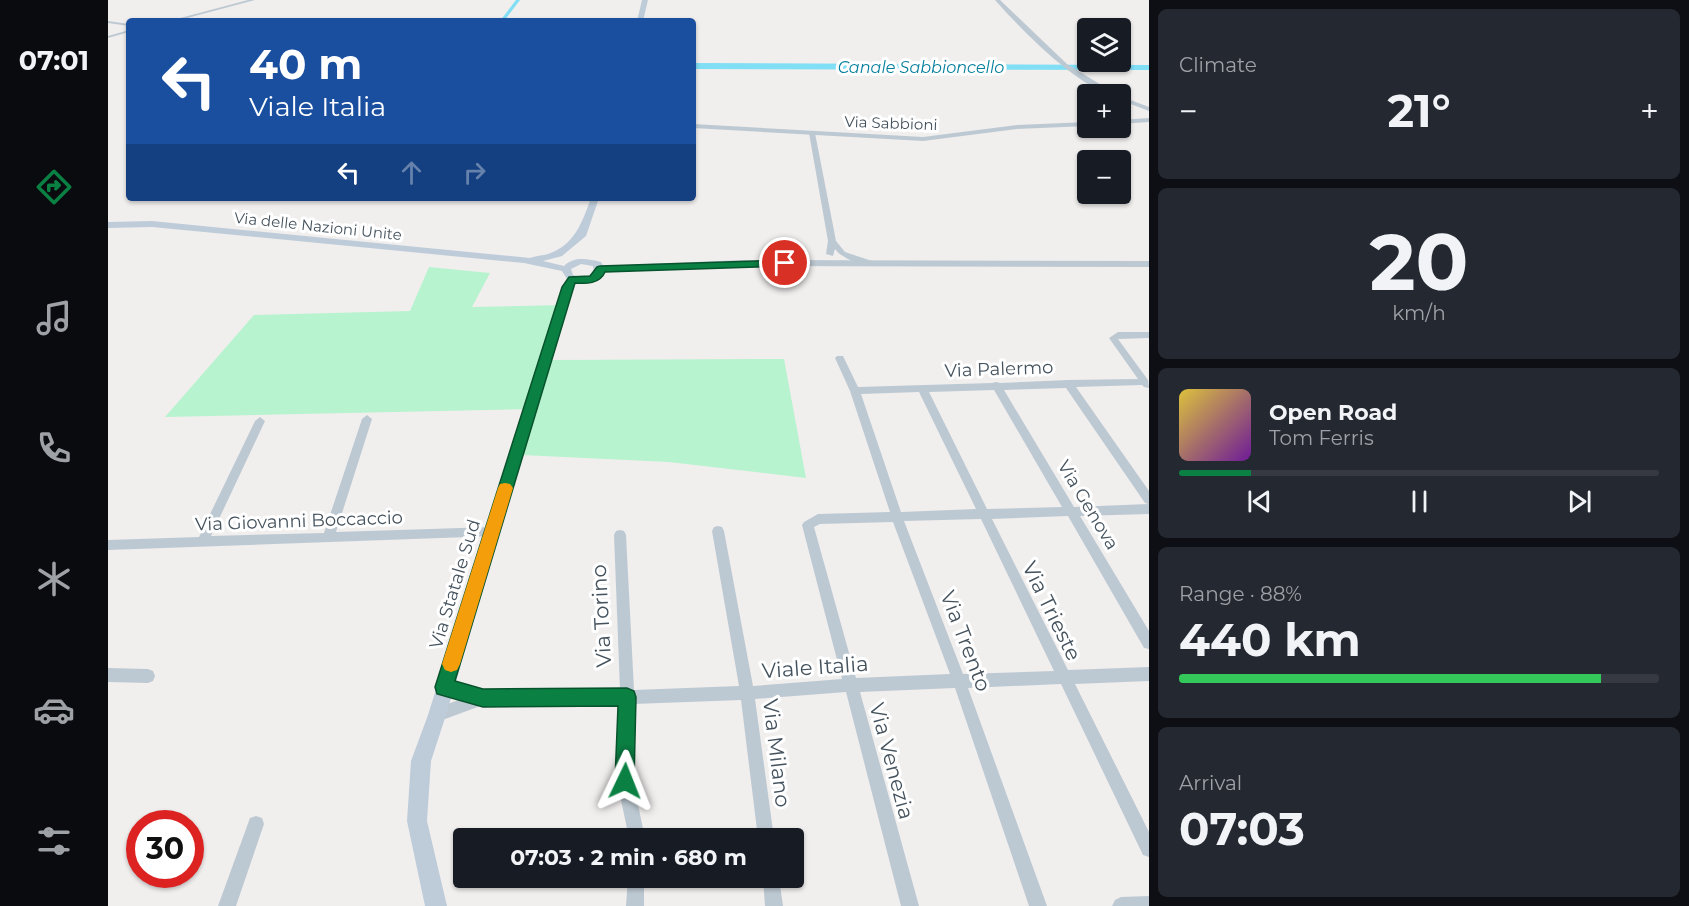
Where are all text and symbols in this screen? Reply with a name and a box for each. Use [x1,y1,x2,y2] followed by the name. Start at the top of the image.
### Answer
[1077,18,1131,204] map controls
[1077,18,1131,72] button: layers
[249,38,362,90] text: 40 m
[150,42,228,120] icon: left
[19,44,89,77] text: 07:01
[1179,53,1257,77] text: Climate
[838,58,1004,77] water label: Canale Sabbioncello
[1387,83,1451,138] text: 21°
[1077,84,1131,138] button: +
[249,90,386,123] text: Viale Italia
[1179,91,1198,131] text: −
[1640,91,1659,131] text: +
[844,112,938,134] street label: Via Sabbioni
[1077,150,1131,204] button: −
[332,156,365,189] icon: left
[395,156,428,189] icon: ahead
[458,156,491,189] icon: right
[33,166,75,208] icon: directions
[233,208,403,244] street label: Via delle Nazioni Unite
[1370,214,1468,310] text: 20
[759,237,810,288] pin
[768,246,801,279] icon: arrive
[33,297,75,339] icon: music
[1392,301,1446,325] text: km/h
[944,356,1054,382] street label: Via Palermo
[1269,399,1397,426] text: Open Road
[1269,426,1374,450] text: Tom Ferris
[33,427,75,469] icon: phone
[1053,456,1123,554] street label: Via Genova
[1243,485,1276,518] icon: previous
[1403,485,1436,518] icon: pause
[1563,485,1596,518] icon: next
[195,506,403,536] street label: Via Giovanni Boccaccio
[425,517,485,651] street label: Via Statale Sud
[1017,557,1087,665] street label: Via Trieste
[33,558,75,600] icon: climate
[586,564,616,668] street label: Via Torino
[1179,582,1302,606] text: Range · 88%
[935,587,997,695] street label: Via Trento
[1179,612,1361,667] text: 440 km
[761,651,869,683] street label: Viale Italia
[33,689,75,731] icon: car
[758,697,796,809] street label: Via Milano
[864,700,920,822] street label: Via Venezia
[593,749,657,813] position arrow
[1179,771,1242,795] text: Arrival
[1179,801,1305,856] text: 07:03
[126,810,204,888] speed limit sign: 30
[33,820,75,862] icon: filters
[510,844,747,871] text: 07:03 · 2 min · 680 m

